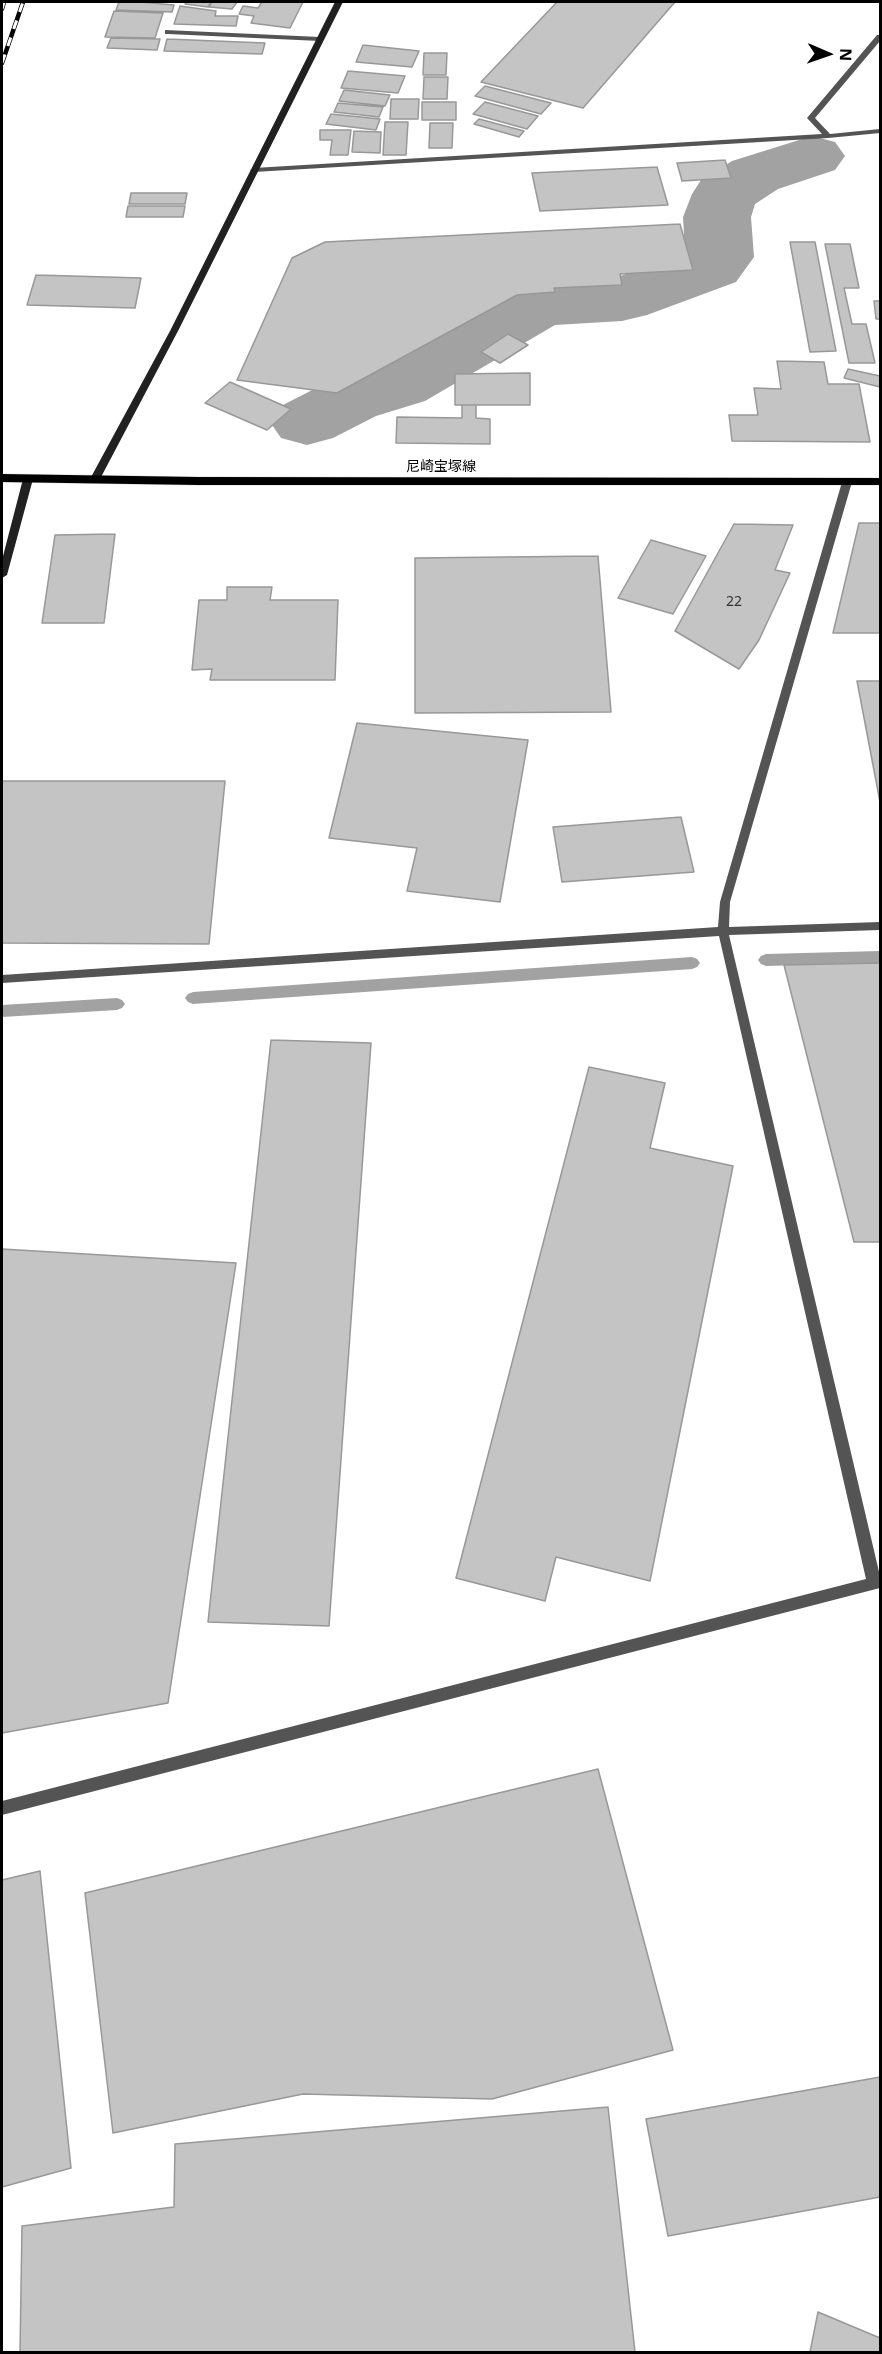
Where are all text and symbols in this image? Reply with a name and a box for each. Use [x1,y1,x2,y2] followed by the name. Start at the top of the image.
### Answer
[798,24,858,84] north arrow
[835,48,857,62] text: N
[406,459,476,475] street label: 尼崎宝塚線
[726,594,742,610] house number: 22

